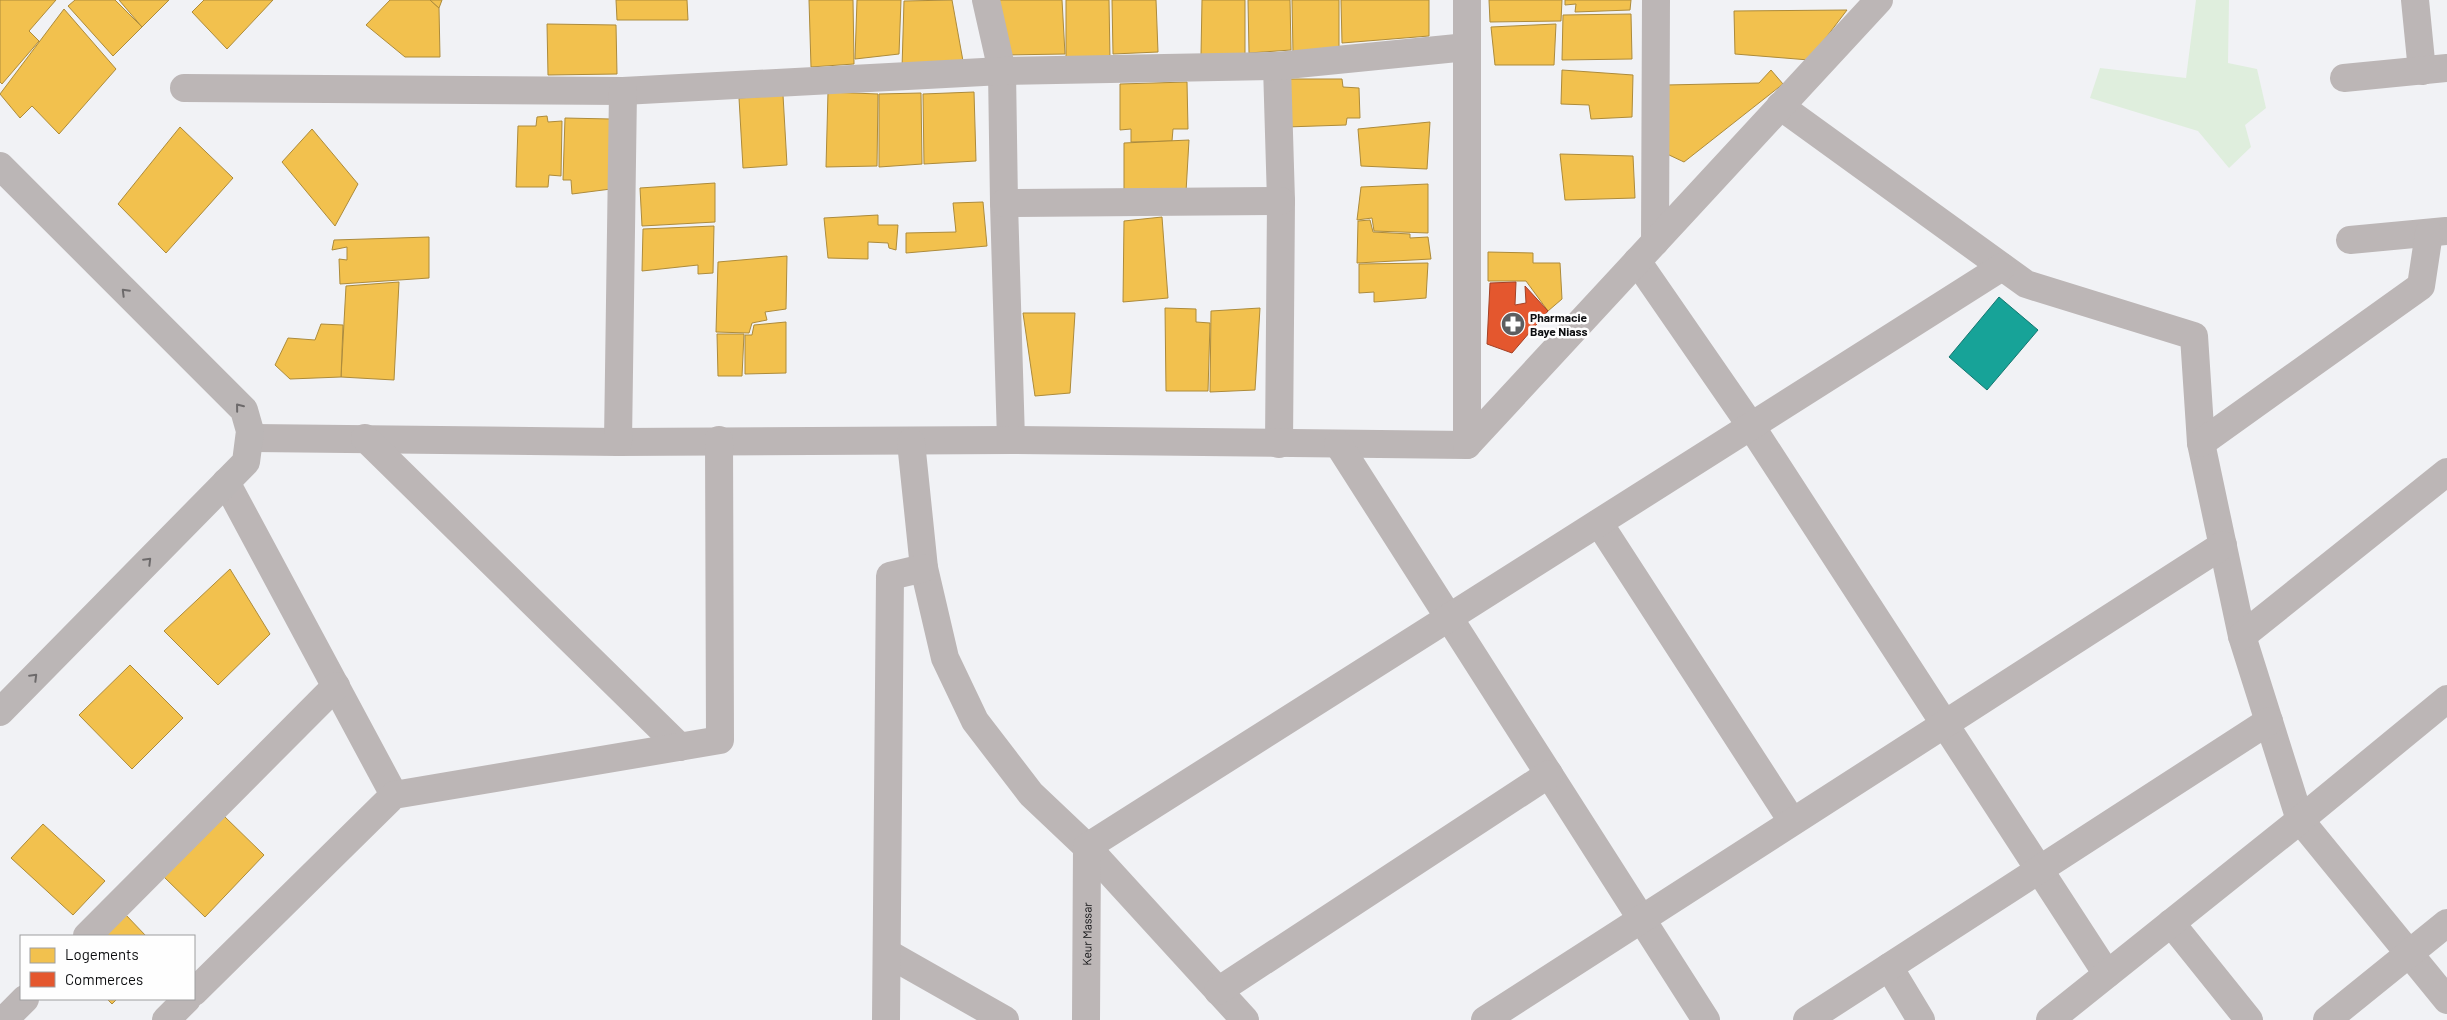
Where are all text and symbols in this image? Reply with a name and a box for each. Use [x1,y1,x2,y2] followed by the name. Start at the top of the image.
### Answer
[122,288,131,297] one-way arrow
[1530,310,1588,338] place label: Pharmacie Baye Niass
[1500,311,1526,337] pharmacy icon: Pharmacie Baye Niass
[237,404,245,413] one-way arrow
[142,558,151,567] one-way arrow
[28,674,37,683] one-way arrow
[1079,902,1094,966] street label: Keur Massar
[20,935,195,1000] legend
[65,945,139,963] text: Logements
[65,970,143,988] text: Commerces

